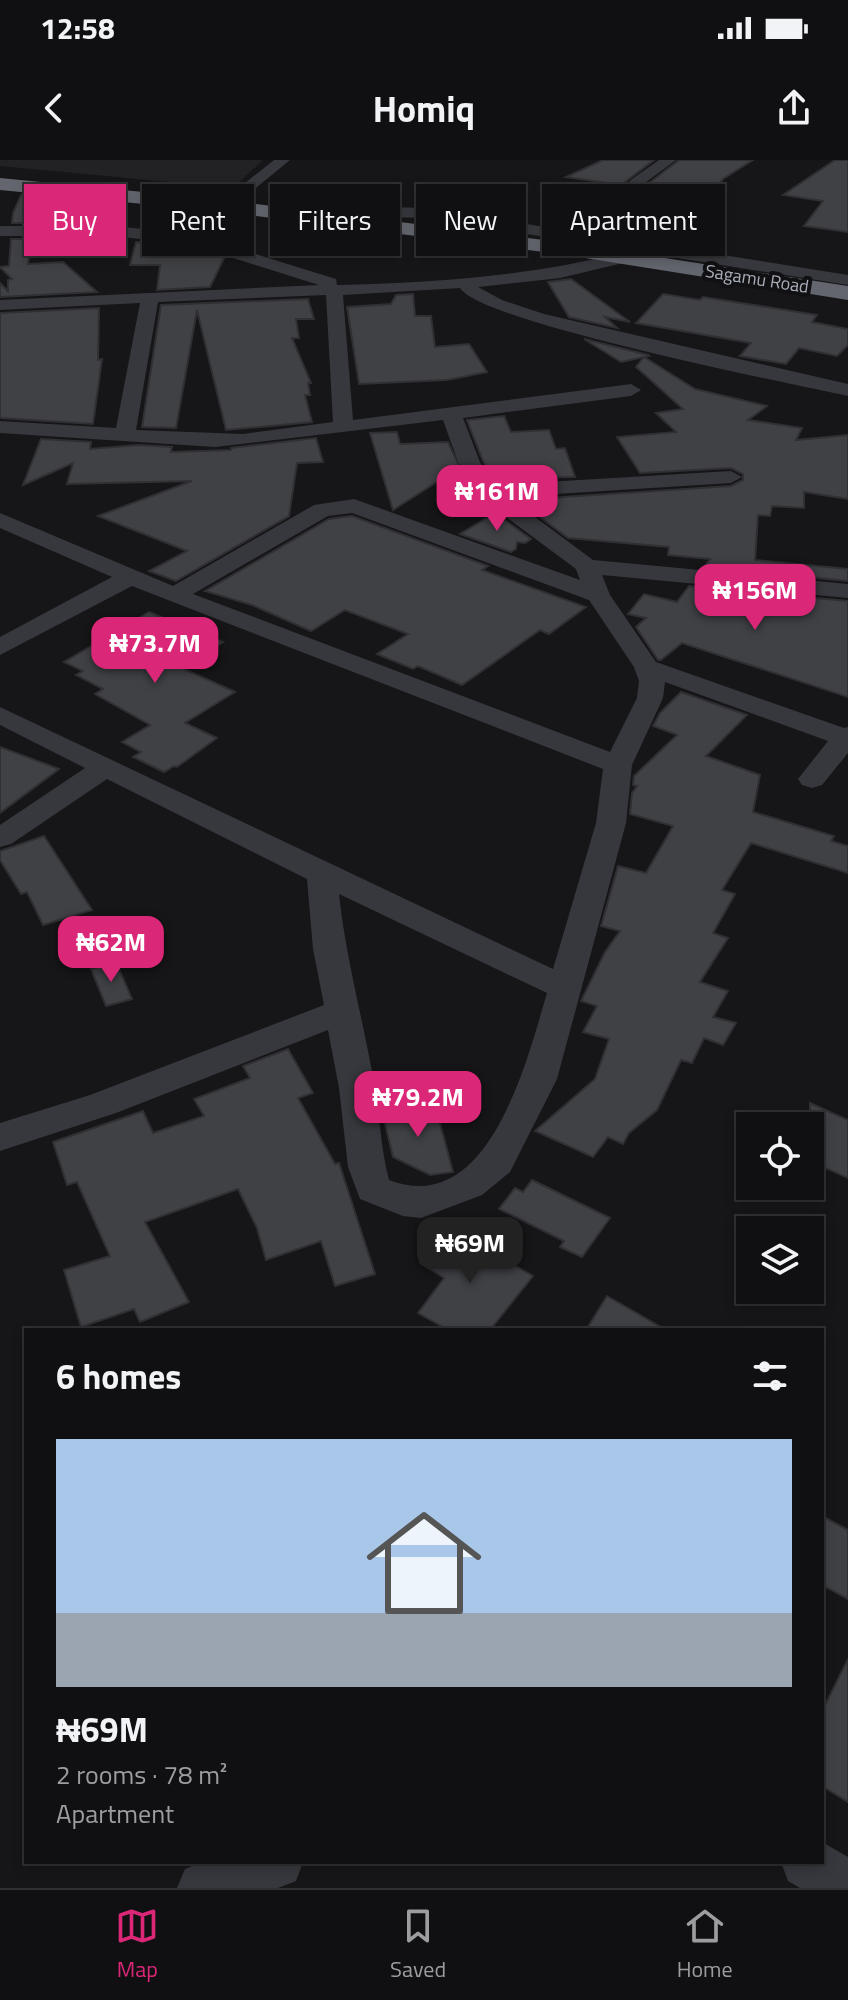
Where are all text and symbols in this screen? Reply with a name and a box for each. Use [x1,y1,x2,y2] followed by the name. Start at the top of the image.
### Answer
[40,5,115,51] text: 12:58
[373,81,475,136] text: Homiq
[32,86,76,130] icon: back
[772,86,816,130] icon: share
[24,184,126,256] chip: Buy
[142,184,254,256] chip: Rent
[270,184,400,256] chip: Filters
[416,184,526,256] chip: New
[542,184,725,256] chip: Apartment
[703,257,811,300] street label: Sagamu Road
[441,465,553,533] pin: ₦161M
[455,471,539,510] text: ₦161M
[699,564,811,632] pin: ₦156M
[713,570,797,609] text: ₦156M
[90,617,220,685] pin: ₦73.7M
[109,623,201,662] text: ₦73.7M
[64,916,158,984] pin: ₦62M
[76,922,146,961] text: ₦62M
[353,1071,483,1139] pin: ₦79.2M
[372,1077,464,1116] text: ₦79.2M
[736,1112,824,1304] map controls
[736,1112,824,1200] button: locate
[736,1216,824,1304] button: layers
[423,1217,517,1285] pin: ₦69M
[435,1223,505,1262] text: ₦69M
[56,1350,181,1402] text: 6 homes
[748,1354,792,1398] icon: filters
[352,1491,496,1635] icon: home
[56,1703,148,1755] text: ₦69M
[56,1755,227,1794] text: 2 rooms · 78 m²
[56,1794,174,1833] text: Apartment
[115,1904,159,1986] tab: Map
[390,1904,446,1986] tab: Saved
[677,1904,733,1986] tab: Home

